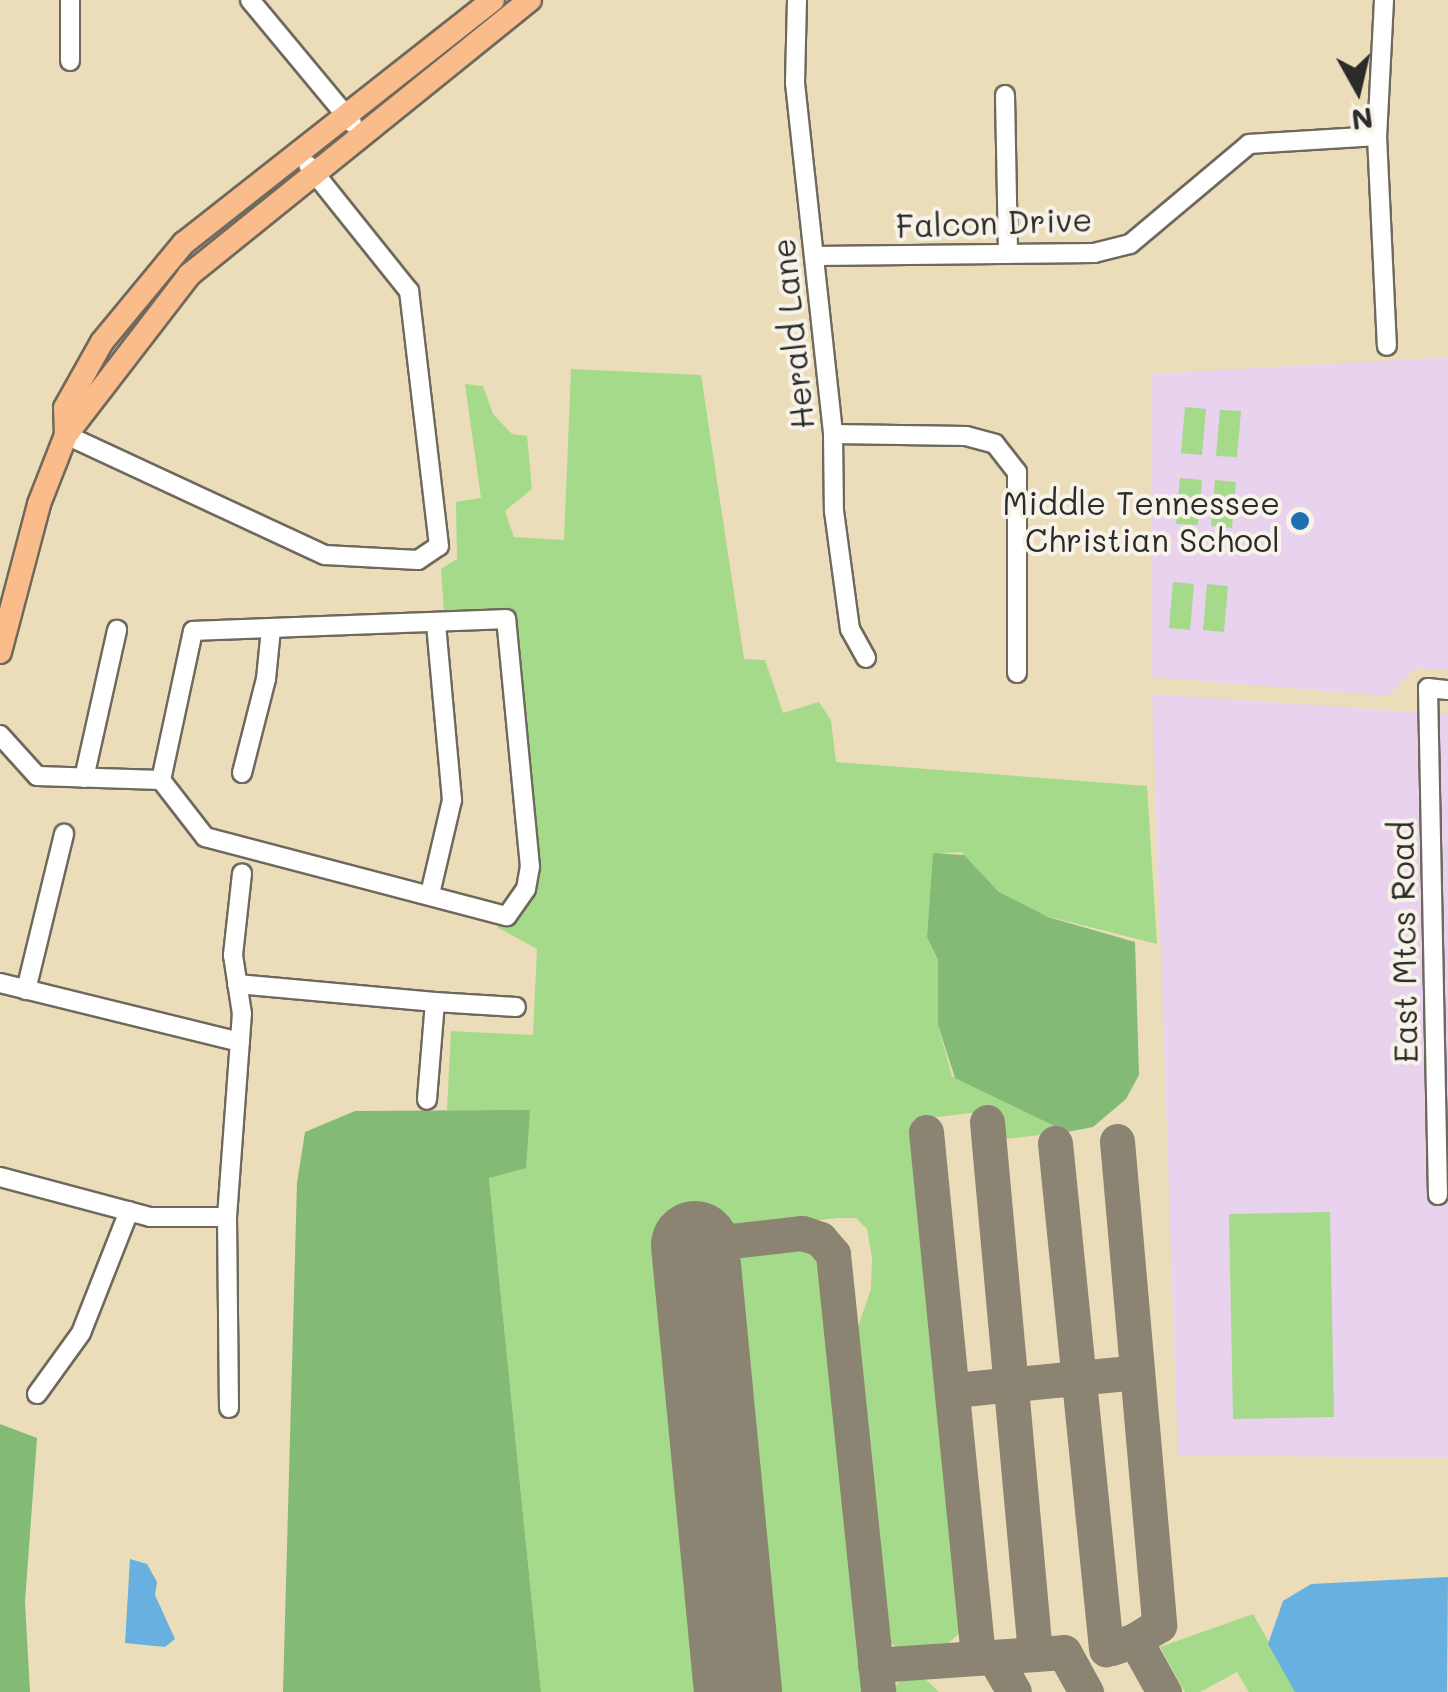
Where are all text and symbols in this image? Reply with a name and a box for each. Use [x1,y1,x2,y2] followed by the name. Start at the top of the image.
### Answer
[1308,40,1408,140] north arrow
[1349,100,1375,139] text: N
[895,199,1093,245] street label: Falcon Drive
[763,237,821,431] street label: Herald Lane
[1002,484,1280,559] place label: Middle Tennessee Christian School
[1289,510,1311,532] marker: Middle Tennessee Christian School
[1382,821,1424,1063] street label: East Mtcs Road

